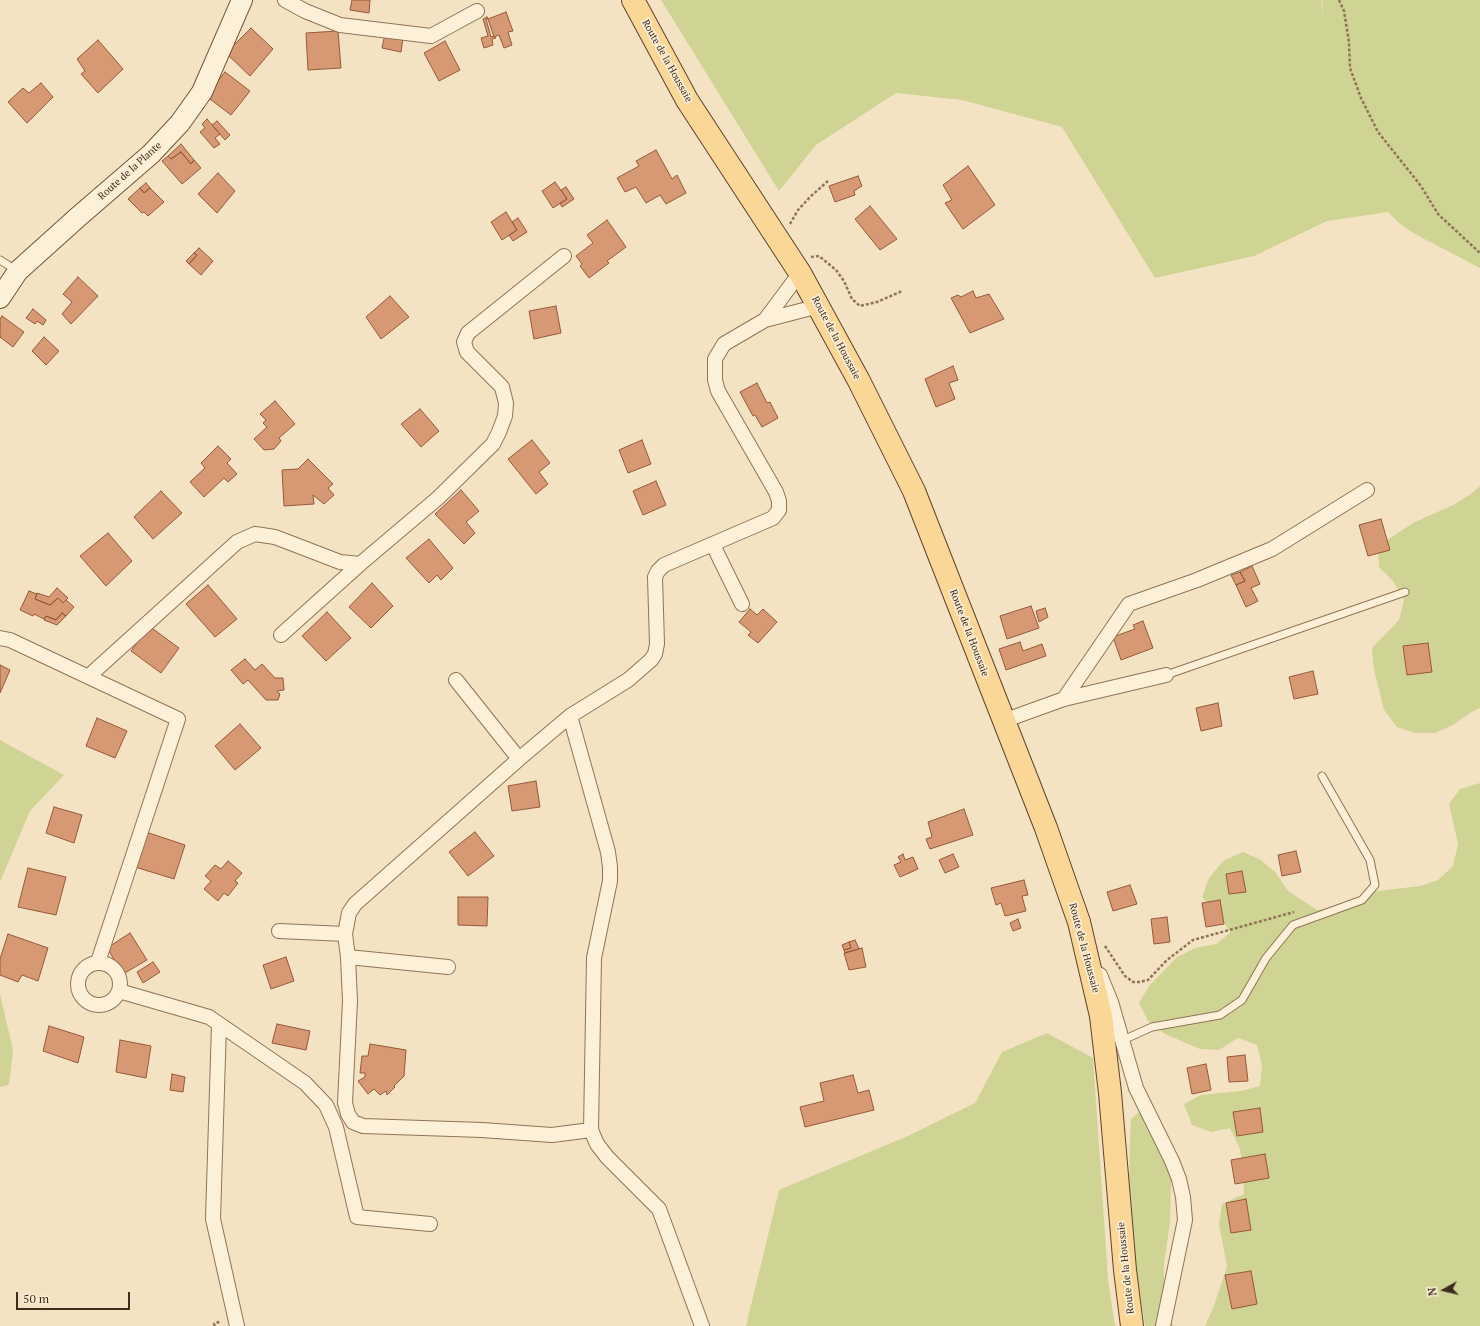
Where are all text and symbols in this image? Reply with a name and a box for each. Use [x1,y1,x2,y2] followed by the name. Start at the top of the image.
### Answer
[639,18,695,104] street label: Route de la Houssaie
[96,140,164,202] street label: Route de la Plante
[809,294,863,382] street label: Route de la Houssaie
[947,588,991,678] street label: Route de la Houssaie
[1066,902,1102,994] street label: Route de la Houssaie
[1115,1221,1137,1315] street label: Route de la Houssaie
[1424,1270,1464,1310] north arrow
[18,1284,132,1310] scale bar
[1425,1287,1440,1297] text: N
[23,1291,49,1306] text: 50 m

